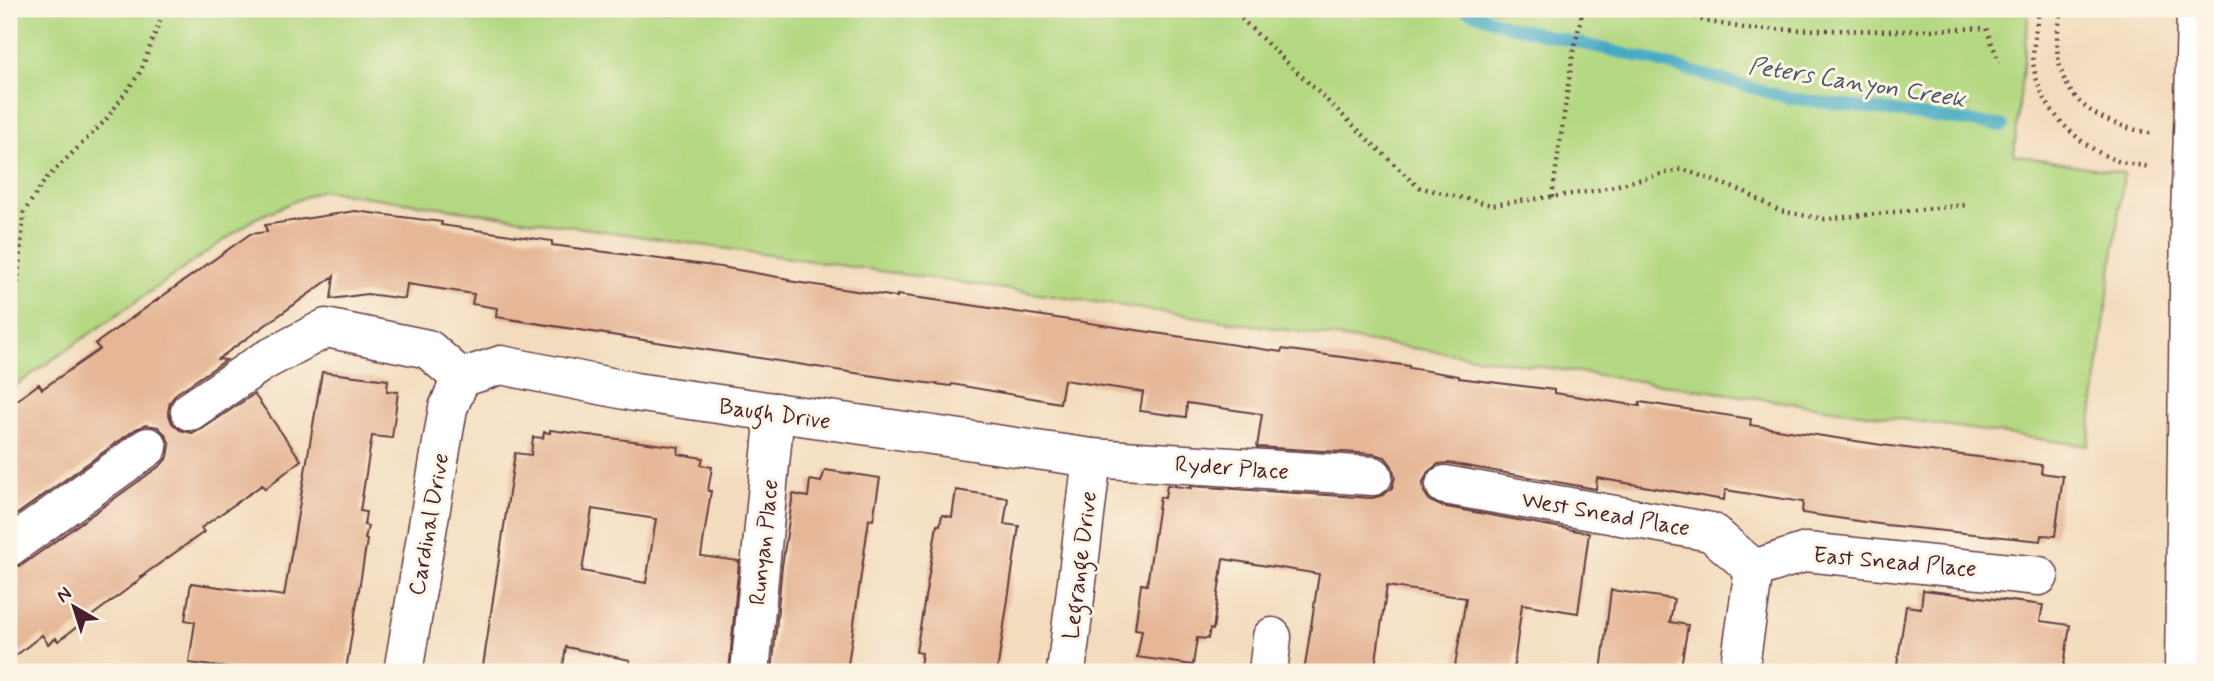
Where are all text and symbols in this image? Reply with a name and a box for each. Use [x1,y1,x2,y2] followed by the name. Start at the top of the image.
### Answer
[1746,51,1969,116] water label: Peters Canyon Creek
[717,392,832,440] street label: Baugh Drive
[1174,450,1290,488] street label: Ryder Place
[403,451,457,598] street label: Cardinal Drive
[743,478,787,607] street label: Runyan Place
[1519,485,1692,545] street label: West Snead Place
[1057,489,1107,641] street label: Legrange Drive
[1812,541,1978,585] street label: East Snead Place
[38,572,108,642] north arrow
[51,581,77,609] text: N

